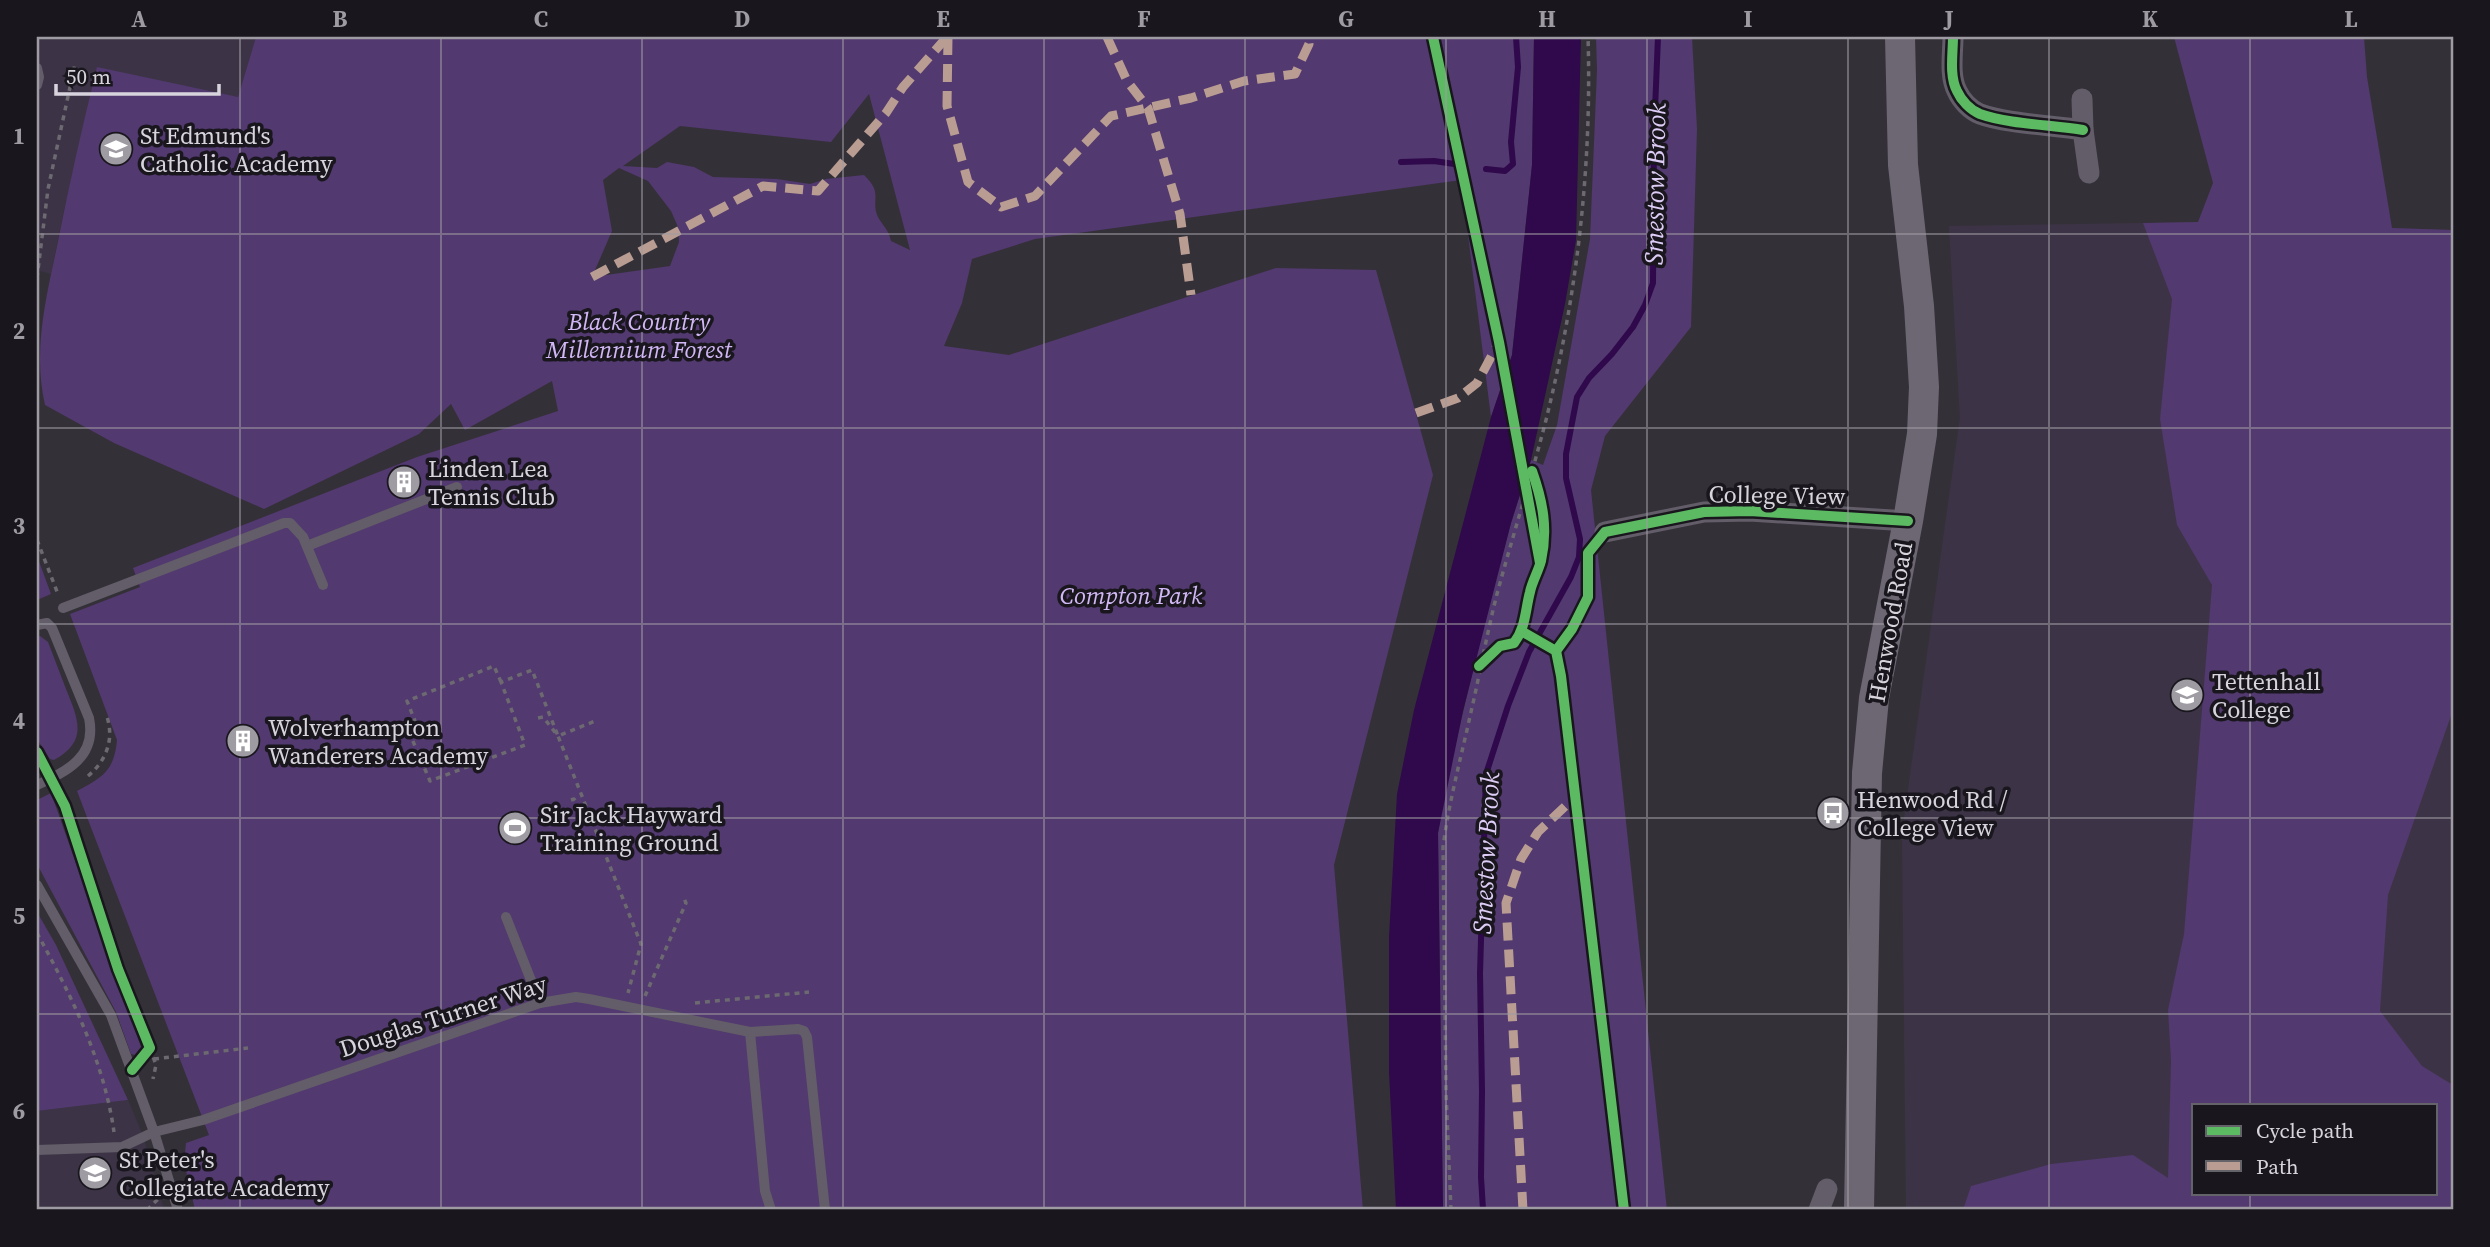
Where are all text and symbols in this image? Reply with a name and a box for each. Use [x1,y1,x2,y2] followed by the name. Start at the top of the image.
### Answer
[131,3,147,35] text: A
[333,3,348,35] text: B
[534,3,548,35] text: C
[734,3,750,35] text: D
[936,3,950,35] text: E
[1137,3,1151,35] text: F
[1338,3,1354,35] text: G
[1538,3,1556,35] text: H
[1744,3,1753,35] text: I
[1942,3,1954,35] text: J
[2142,3,2158,35] text: K
[2344,3,2358,35] text: L
[56,52,219,96] scale bar
[66,62,111,91] text: 50 m
[1636,102,1674,266] water label: Smestow Brook
[140,119,333,180] place label: St Edmund's Catholic Academy
[13,120,25,152] text: 1
[97,130,135,168] school or university icon: St Edmund's Catholic Academy
[545,305,733,366] park label: Black Country Millennium Forest
[13,315,25,347] text: 2
[428,452,555,513] place label: Linden Lea Tennis Club
[385,463,423,501] building icon: Linden Lea Tennis Club
[1708,477,1846,513] street label: College View
[13,510,25,542] text: 3
[1860,539,1920,705] street label: Henwood Road
[1060,579,1203,612] park label: Compton Park
[2212,665,2321,726] place label: Tettenhall College
[2168,676,2206,714] school or university icon: Tettenhall College
[13,705,25,737] text: 4
[268,711,489,772] place label: Wolverhampton Wanderers Academy
[224,722,262,760] building icon: Wolverhampton Wanderers Academy
[1464,770,1508,935] water label: Smestow Brook
[1857,783,2007,844] place label: Henwood Rd / College View
[1814,794,1852,832] bus stop icon: Henwood Rd / College View
[540,798,723,859] place label: Sir Jack Hayward Training Ground
[496,809,534,847] sports icon: Sir Jack Hayward Training Ground
[13,900,25,932] text: 5
[335,967,552,1065] street label: Douglas Turner Way
[13,1095,25,1127] text: 6
[2192,1104,2438,1194] legend
[2256,1116,2354,1145] text: Cycle path
[119,1143,330,1204] place label: St Peter's Collegiate Academy
[2256,1152,2299,1181] text: Path
[76,1154,114,1192] school or university icon: St Peter's Collegiate Academy

